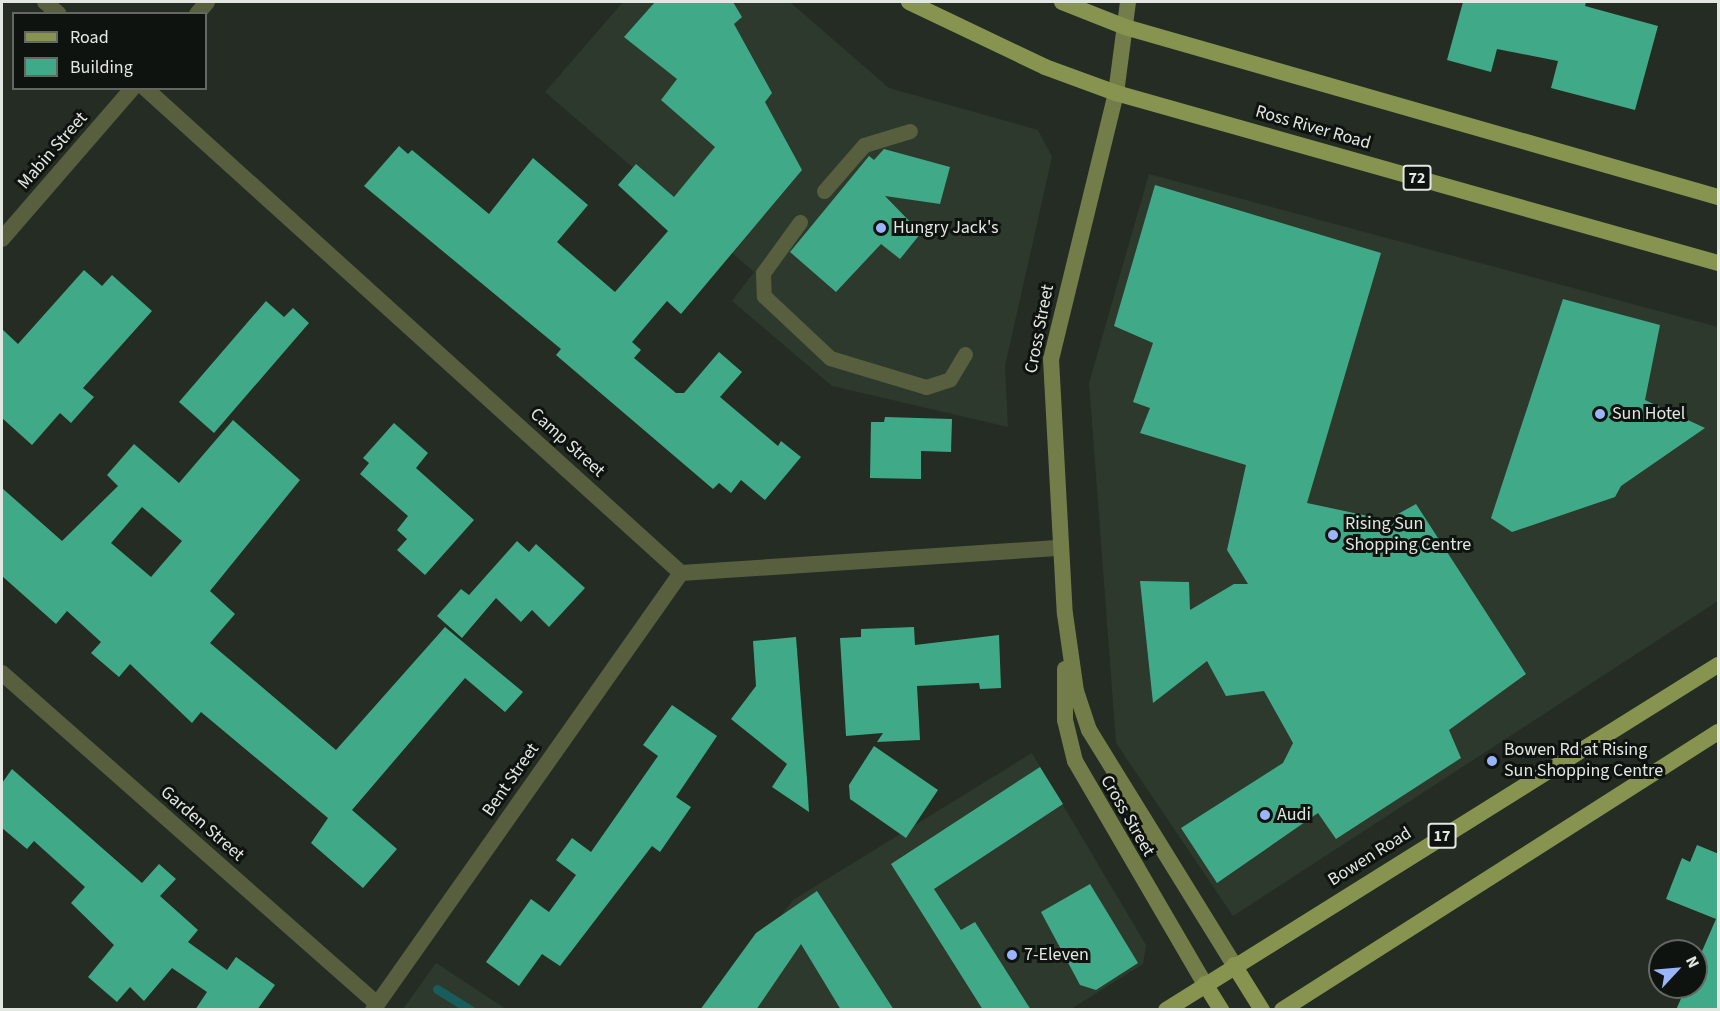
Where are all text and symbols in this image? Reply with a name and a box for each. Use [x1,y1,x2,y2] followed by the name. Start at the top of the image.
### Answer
[12,12,207,90] legend
[70,25,109,50] text: Road
[70,55,133,80] text: Building
[1253,101,1373,155] street label: Ross River Road
[14,108,92,194] street label: Mabin Street
[1402,165,1432,191] road number: 72
[893,217,999,239] place label: Hungry Jack's
[874,221,888,235] marker: Hungry Jack's
[1021,283,1059,375] street label: Cross Street
[1612,403,1685,425] place label: Sun Hotel
[525,404,609,482] street label: Camp Street
[1593,407,1607,421] marker: Sun Hotel
[1345,514,1471,556] place label: Rising Sun Shopping Centre
[1326,528,1340,542] marker: Rising Sun Shopping Centre
[478,739,544,821] street label: Bent Street
[1504,740,1663,783] place label: Bowen Rd at Rising Sun Shopping Centre
[1485,754,1499,768] marker: Bowen Rd at Rising Sun Shopping Centre
[1095,772,1159,860] street label: Cross Street
[156,782,248,866] street label: Garden Street
[1277,804,1311,826] place label: Audi
[1258,808,1272,822] marker: Audi
[1324,823,1416,891] street label: Bowen Road
[1427,823,1457,849] road number: 17
[1648,939,1708,999] north arrow
[1024,944,1089,966] place label: 7-Eleven
[1005,948,1019,962] marker: 7-Eleven
[1680,952,1705,972] text: N

